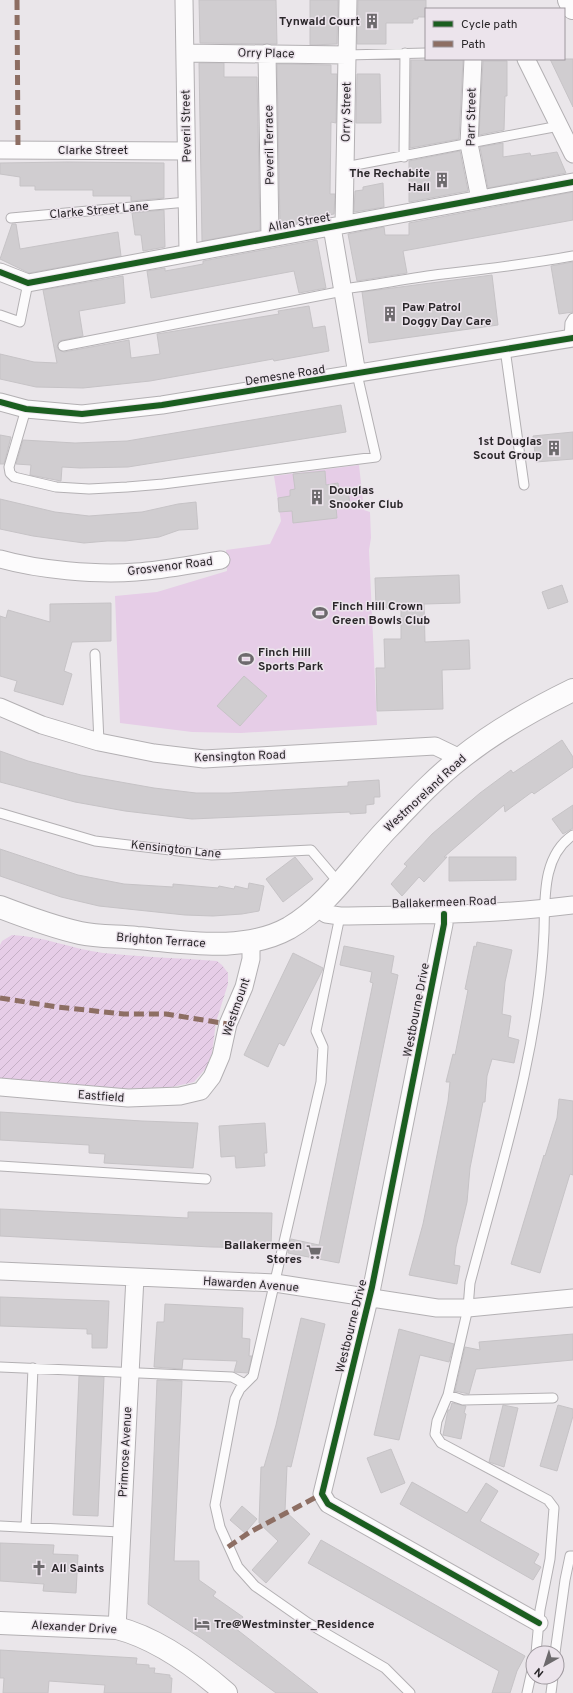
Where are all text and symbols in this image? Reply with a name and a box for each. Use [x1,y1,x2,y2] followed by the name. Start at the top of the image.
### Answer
[425,8,565,60] legend
[363,12,381,30] building icon: Tynwald Court
[279,14,360,30] place label: Tynwald Court
[461,17,518,33] text: Cycle path
[461,37,486,53] text: Path
[237,46,295,62] street label: Orry Place
[338,82,356,142] street label: Orry Street
[463,87,481,147] street label: Parr Street
[178,89,196,163] street label: Peveril Street
[261,105,279,185] street label: Peveril Terrace
[58,143,128,159] street label: Clarke Street
[349,166,430,196] place label: The Rechabite Hall
[433,171,451,189] building icon: The Rechabite Hall
[49,199,149,223] street label: Clarke Street Lane
[267,210,332,236] street label: Allan Street
[402,300,492,330] place label: Paw Patrol Doggy Day Care
[381,305,399,323] building icon: Paw Patrol Doggy Day Care
[244,362,326,390] street label: Demesne Road
[473,434,542,464] place label: 1st Douglas Scout Group
[545,439,563,457] building icon: 1st Douglas Scout Group
[329,483,404,513] place label: Douglas Snooker Club
[308,488,326,506] building icon: Douglas Snooker Club
[126,554,214,580] street label: Grosvenor Road
[332,599,430,629] place label: Finch Hill Crown Green Bowls Club
[311,604,329,622] sports icon: Finch Hill Crown Green Bowls Club
[258,645,324,675] place label: Finch Hill Sports Park
[237,650,255,668] sports icon: Finch Hill Sports Park
[194,747,286,767] street label: Kensington Road
[381,751,470,836] street label: Westmoreland Road
[130,837,222,863] street label: Kensington Lane
[391,893,497,913] street label: Ballakermeen Road
[116,930,206,952] street label: Brighton Terrace
[400,962,434,1059] street label: Westbourne Drive
[219,976,254,1039] street label: Westmount
[77,1087,125,1107] street label: Eastfield
[224,1238,302,1268] place label: Ballakermeen Stores
[305,1243,323,1261] supermarket icon: Ballakermeen Stores
[202,1274,299,1296] street label: Hawarden Avenue
[333,1278,371,1375] street label: Westbourne Drive
[116,1406,136,1498] street label: Primrose Avenue
[30,1559,48,1577] church icon: All Saints
[51,1561,105,1577] place label: All Saints
[193,1615,211,1633] hotel icon: Tre@Westminster_Residence
[214,1617,375,1633] place label: Tre@Westminster_Residence
[31,1618,117,1638] street label: Alexander Drive
[525,1645,565,1685] north arrow
[532,1664,547,1680] text: N

